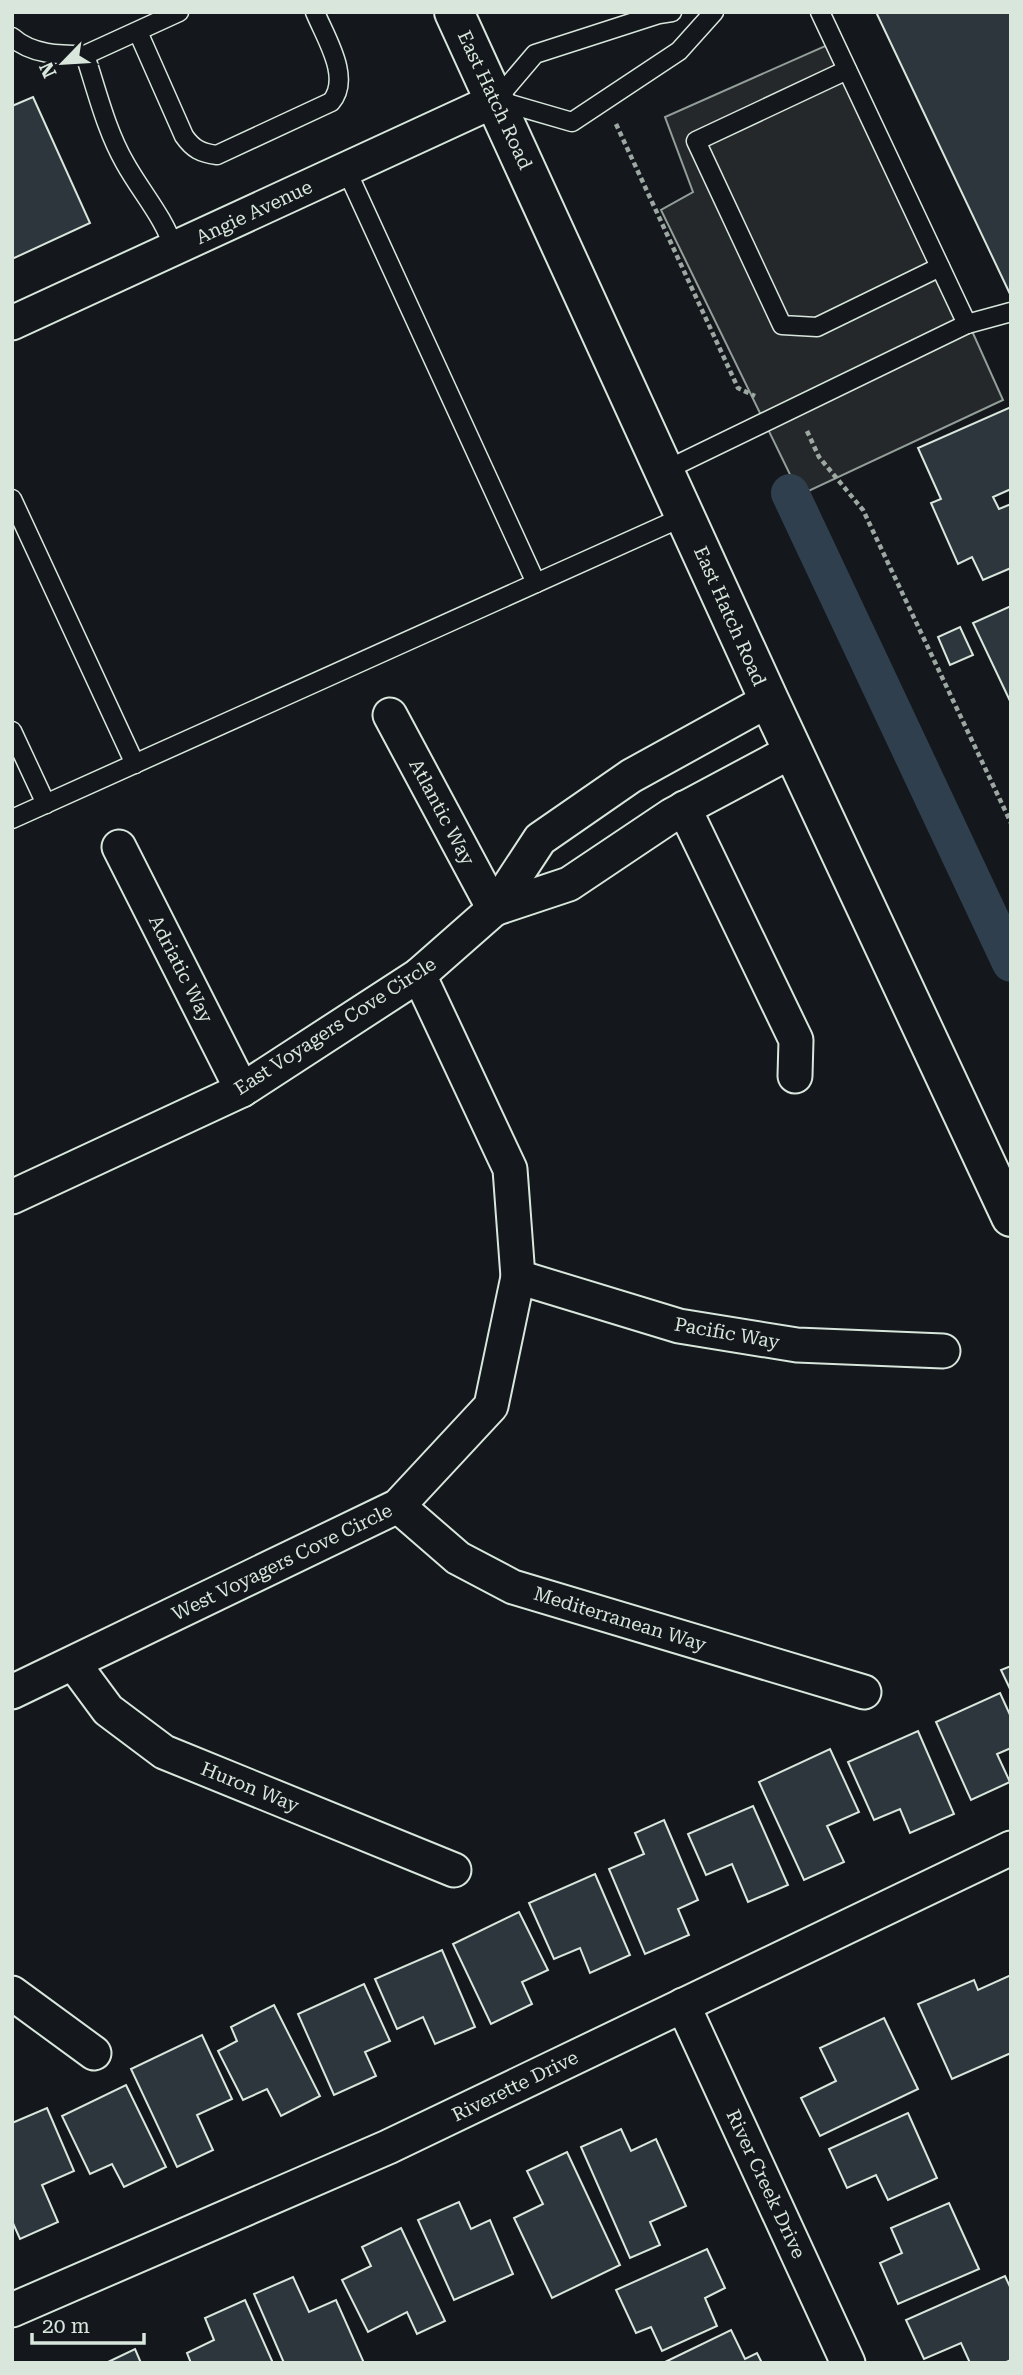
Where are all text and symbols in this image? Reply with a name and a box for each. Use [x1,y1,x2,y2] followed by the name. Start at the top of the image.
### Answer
[453,27,537,173] street label: East Hatch Road
[28,28,98,98] north arrow
[34,58,62,81] text: N
[192,175,316,249] street label: Angie Avenue
[689,543,771,689] street label: East Hatch Road
[404,755,480,870] street label: Atlantic Way
[144,911,218,1027] street label: Adriatic Way
[230,952,440,1100] street label: East Voyagers Cove Circle
[673,1312,782,1354] street label: Pacific Way
[168,1499,396,1625] street label: West Voyagers Cove Circle
[531,1582,710,1656] street label: Mediterranean Way
[198,1757,303,1817] street label: Huron Way
[448,2046,582,2126] street label: Riverette Drive
[721,2106,811,2262] street label: River Creek Drive
[32,2302,144,2346] scale bar
[42,2314,90,2338] text: 20 m

